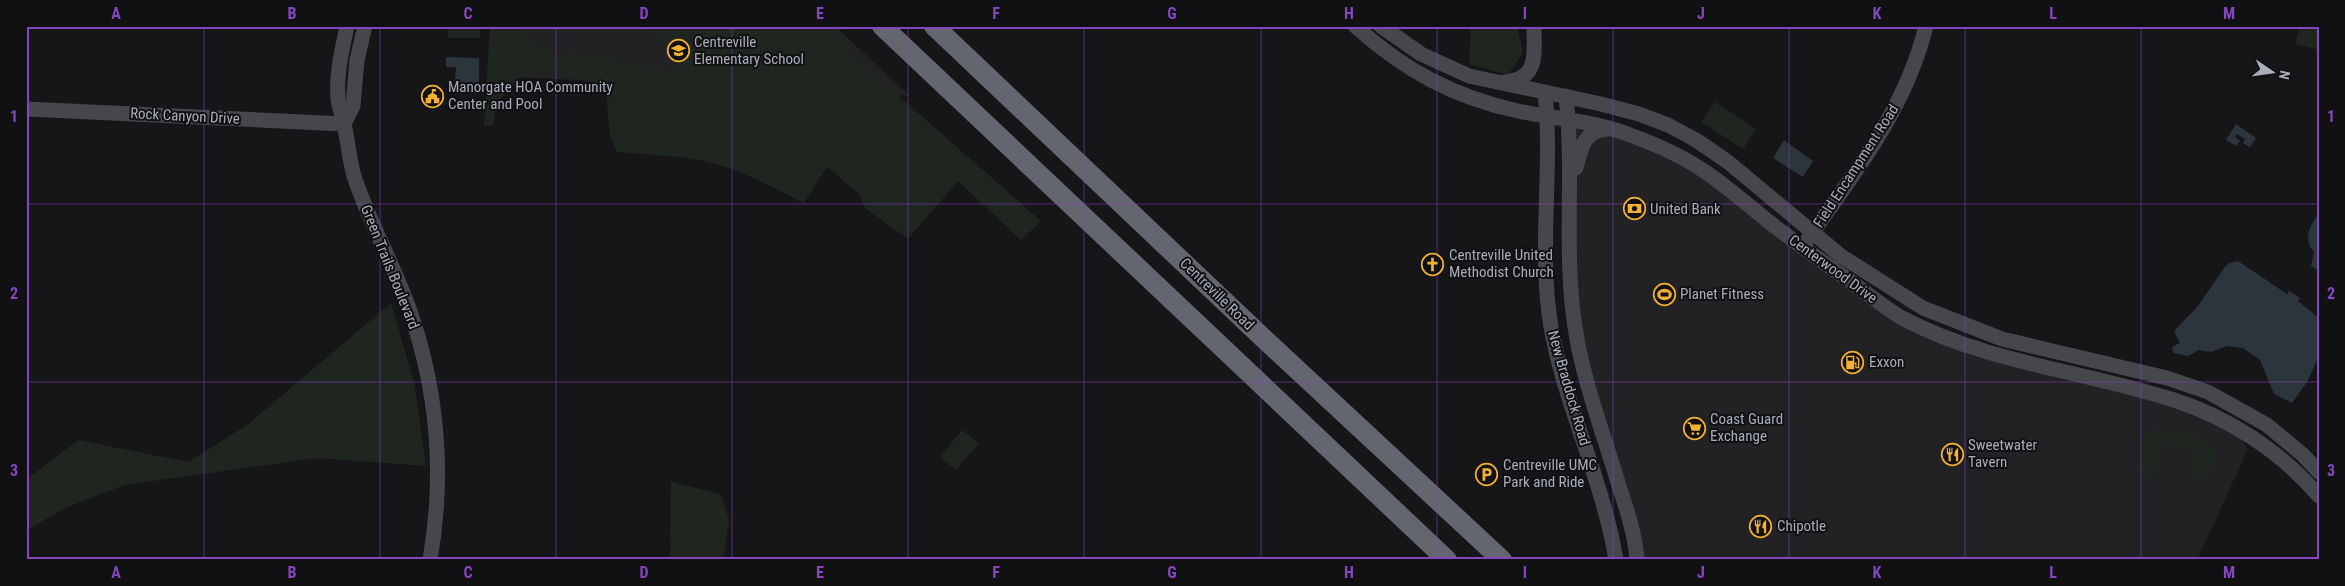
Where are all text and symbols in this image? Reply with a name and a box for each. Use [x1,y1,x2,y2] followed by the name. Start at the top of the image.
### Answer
[111,4,121,23] text: A
[288,4,297,23] text: B
[463,4,473,23] text: C
[639,4,649,23] text: D
[816,4,824,23] text: E
[992,4,1000,23] text: F
[1167,4,1177,23] text: G
[1344,4,1354,23] text: H
[1523,4,1527,23] text: I
[1697,4,1705,23] text: J
[1873,4,1882,23] text: K
[2049,4,2057,23] text: L
[2223,4,2235,23] text: M
[694,33,804,68] place label: Centreville Elementary School
[666,39,690,63] school or university icon: Centreville Elementary School
[2248,48,2298,98] north arrow
[2276,69,2293,81] text: N
[448,78,613,113] place label: Manorgate HOA Community Center and Pool
[420,84,444,108] public building icon: Manorgate HOA Community Center and Pool
[1809,101,1903,231] street label: Field Encampment Road
[130,104,240,128] street label: Rock Canyon Drive
[10,107,18,126] text: 1
[2327,107,2335,126] text: 1
[1622,197,1646,221] bank icon: United Bank
[1650,200,1721,218] place label: United Bank
[357,202,423,332] street label: Green Trails Boulevard
[1785,231,1881,307] street label: Centerwood Drive
[1449,246,1554,281] place label: Centreville United Methodist Church
[1421,252,1445,276] church icon: Centreville United Methodist Church
[1176,254,1258,334] street label: Centreville Road
[1652,282,1676,306] sports icon: Planet Fitness
[10,284,18,303] text: 2
[2327,284,2335,303] text: 2
[1680,285,1764,303] place label: Planet Fitness
[1544,328,1594,448] street label: New Braddock Road
[1841,350,1865,374] fuel station icon: Exxon
[1869,353,1904,371] place label: Exxon
[1710,410,1783,445] place label: Coast Guard Exchange
[1682,416,1706,440] supermarket icon: Coast Guard Exchange
[1968,436,2037,471] place label: Sweetwater Tavern
[1940,442,1964,466] restaurant icon: Sweetwater Tavern
[1503,456,1597,491] place label: Centreville UMC Park and Ride
[10,461,18,480] text: 3
[2327,461,2335,480] text: 3
[1475,462,1499,486] parking icon: Centreville UMC Park and Ride
[1749,514,1773,538] restaurant icon: Chipotle
[1777,517,1826,535] place label: Chipotle
[111,563,121,582] text: A
[288,563,297,582] text: B
[463,563,473,582] text: C
[639,563,649,582] text: D
[816,563,824,582] text: E
[992,563,1000,582] text: F
[1167,563,1177,582] text: G
[1344,563,1354,582] text: H
[1523,563,1527,582] text: I
[1697,563,1705,582] text: J
[1873,563,1882,582] text: K
[2049,563,2057,582] text: L
[2223,563,2235,582] text: M

